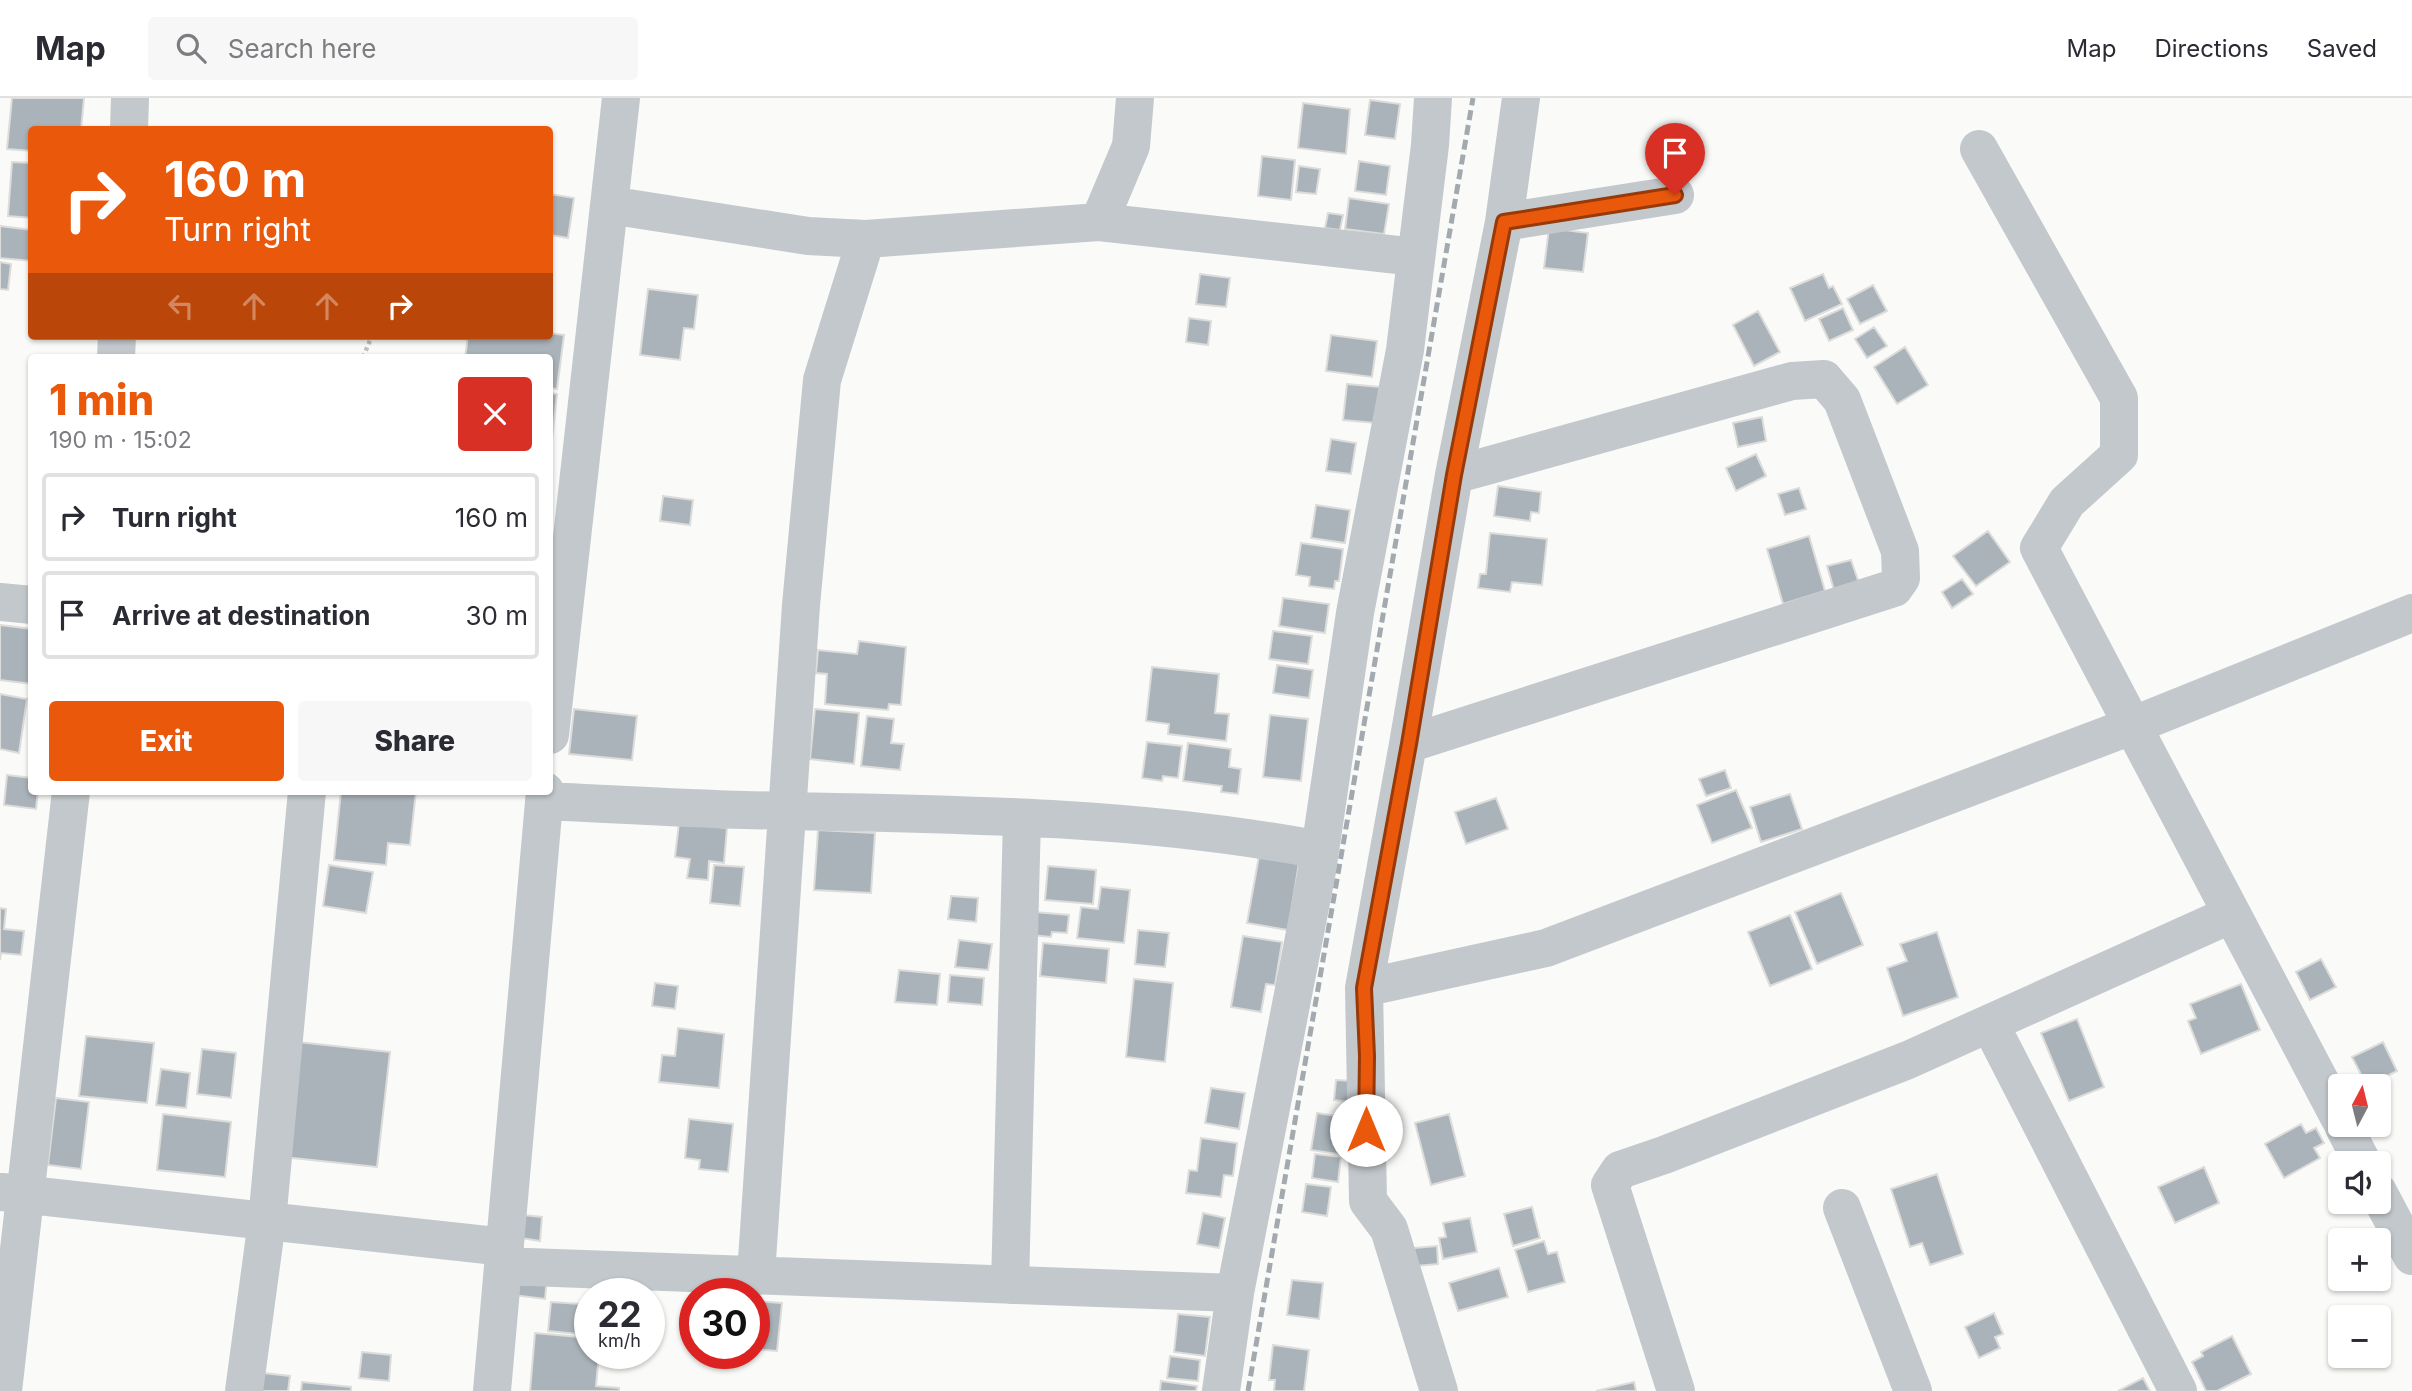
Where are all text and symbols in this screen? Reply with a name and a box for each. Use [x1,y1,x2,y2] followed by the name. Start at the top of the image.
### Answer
[148,17,638,80] search box
[35,28,106,68] text: Map
[172,29,210,67] icon: search
[228,33,376,64] text: Search here
[2067,34,2116,63] text: Map
[2154,34,2269,63] text: Directions
[2307,34,2377,63] text: Saved
[1645,123,1705,195] pin
[1656,134,1694,172] icon: arrive
[164,150,306,209] text: 160 m
[49,154,140,245] icon: right
[164,210,311,249] text: Turn right
[162,287,200,325] icon: left
[235,287,273,325] icon: ahead
[308,287,346,325] icon: ahead
[381,287,419,325] icon: right
[49,374,154,425] text: 1 min
[458,377,532,451] button: close
[49,426,192,454] text: 190 m · 15:02
[53,498,91,536] icon: right
[112,502,237,533] text: Turn right
[455,502,528,533] text: 160 m
[53,596,91,634] icon: arrive
[112,600,371,631] text: Arrive at destination
[465,600,528,631] text: 30 m
[49,701,284,781] button: Exit
[298,701,532,781] button: Share
[2328,1074,2390,1138] north arrow
[2328,1074,2391,1368] map controls
[1329,1093,1403,1167] position arrow
[2328,1151,2391,1214] button: sound
[2328,1228,2391,1291] button: +
[679,1278,770,1369] speed limit sign: 30
[597,1293,642,1335] text: 22
[2328,1305,2391,1368] button: −
[598,1330,641,1351] text: km/h

